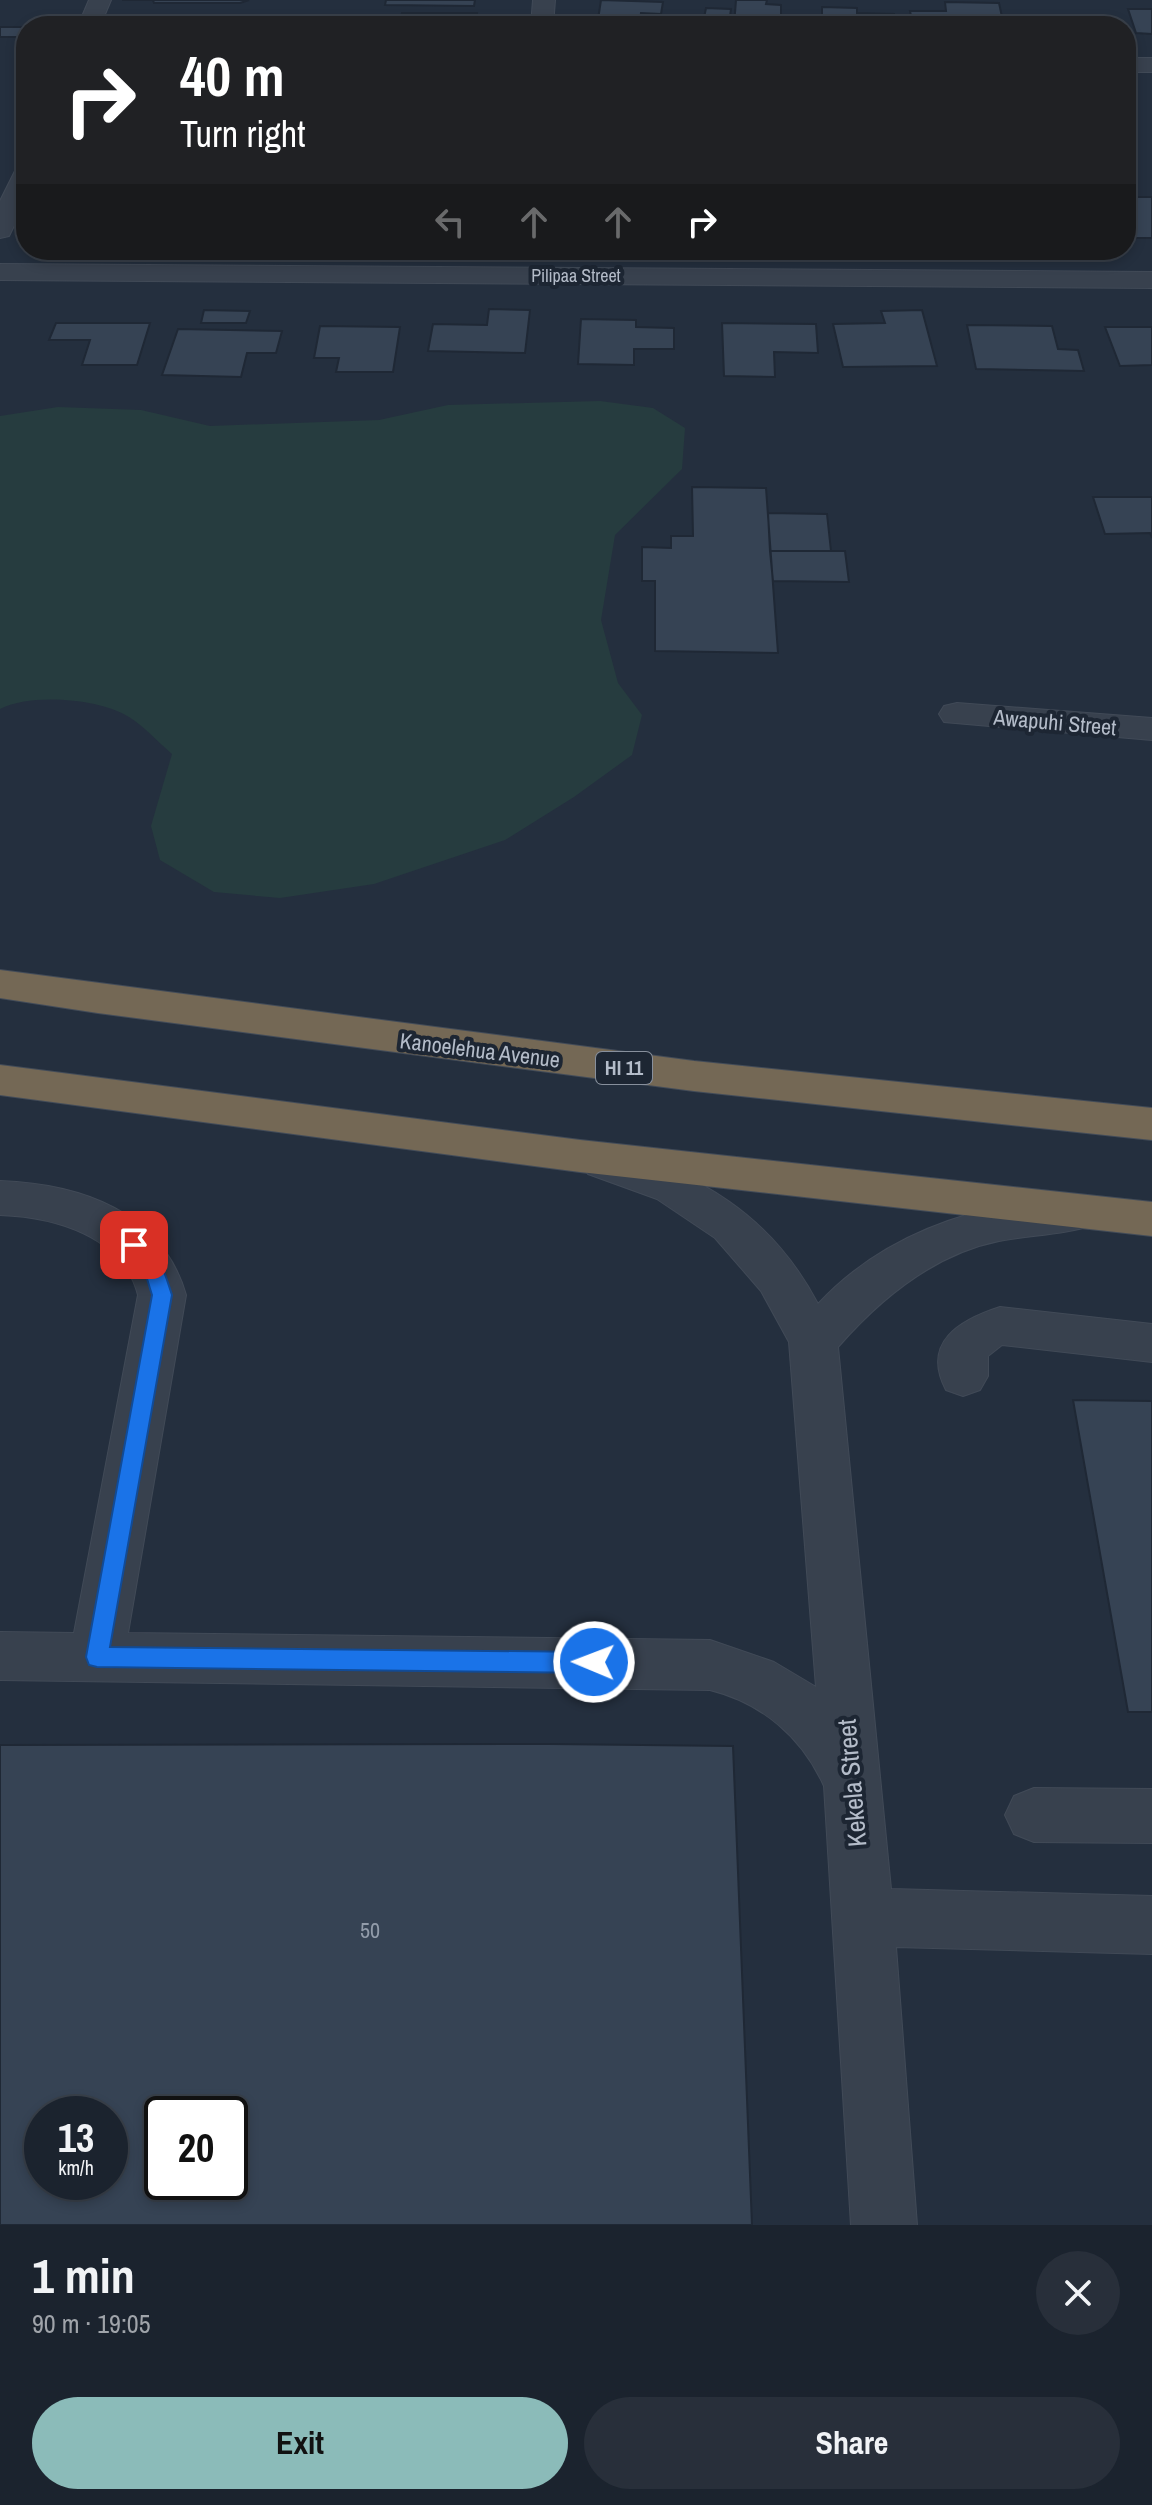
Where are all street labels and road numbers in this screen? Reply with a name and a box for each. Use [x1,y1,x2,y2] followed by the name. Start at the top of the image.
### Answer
[531,263,621,288] street label: Pilipaa Street
[991,702,1118,742] street label: Awapuhi Street
[398,1025,562,1075] street label: Kanoelehua Avenue
[596,1052,652,1084] road number: HI 11
[828,1718,875,1848] street label: Kekela Street

